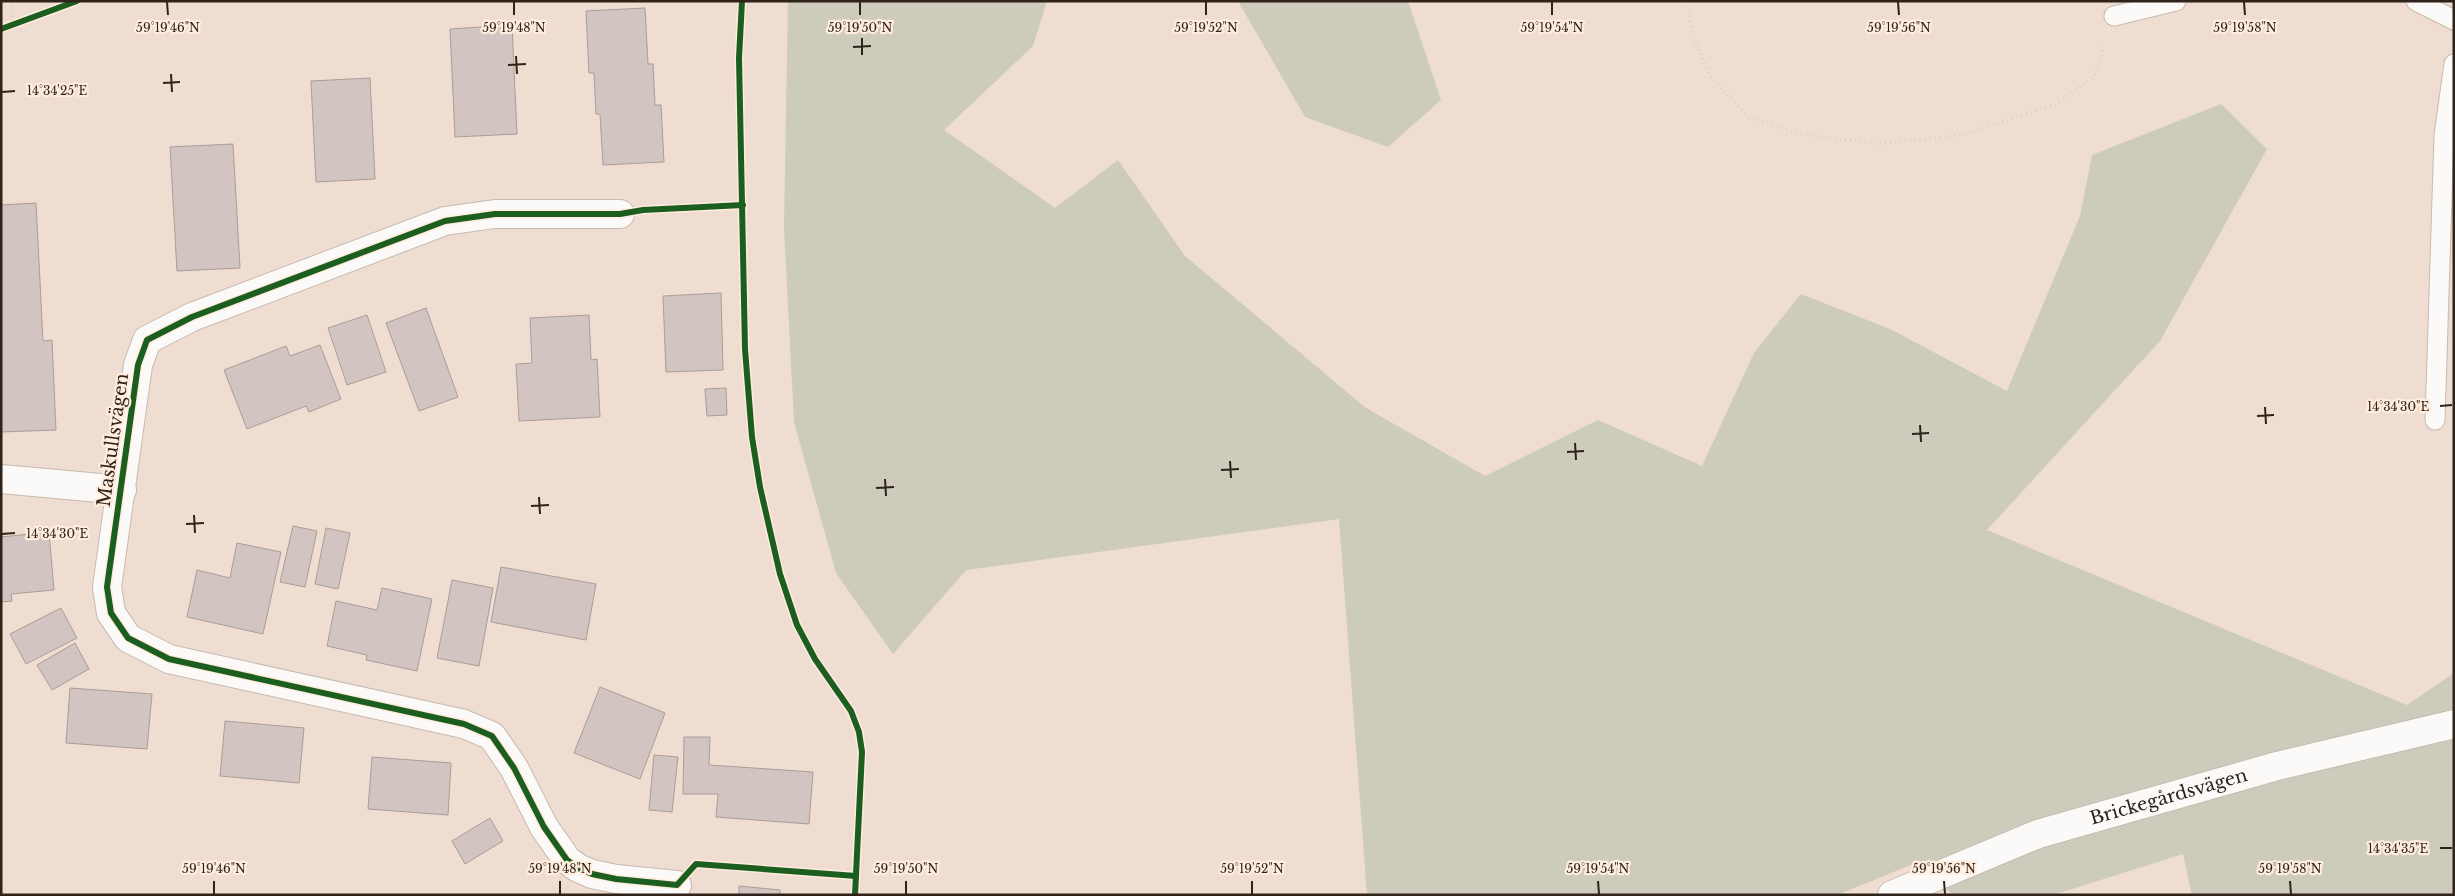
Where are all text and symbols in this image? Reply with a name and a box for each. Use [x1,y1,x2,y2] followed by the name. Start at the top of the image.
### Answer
[136,20,200,35] text: 59°19'46"N
[482,20,546,35] text: 59°19'48"N
[828,20,893,35] text: 59°19'50"N
[1174,20,1238,35] text: 59°19'52"N
[1521,20,1584,35] text: 59°19'54"N
[1867,20,1931,35] text: 59°19'56"N
[2213,20,2277,35] text: 59°19'58"N
[27,83,88,98] text: 14°34'25"E
[93,372,133,508] street label: Maskullsvägen
[2367,399,2429,414] text: 14°34'30"E
[26,526,88,541] text: 14°34'30"E
[2087,764,2250,830] street label: Brickegårdsvägen
[2368,841,2429,856] text: 14°34'35"E
[182,861,246,876] text: 59°19'46"N
[528,861,592,876] text: 59°19'48"N
[874,861,939,876] text: 59°19'50"N
[1220,861,1284,876] text: 59°19'52"N
[1567,861,1630,876] text: 59°19'54"N
[1912,861,1976,876] text: 59°19'56"N
[2258,861,2322,876] text: 59°19'58"N

